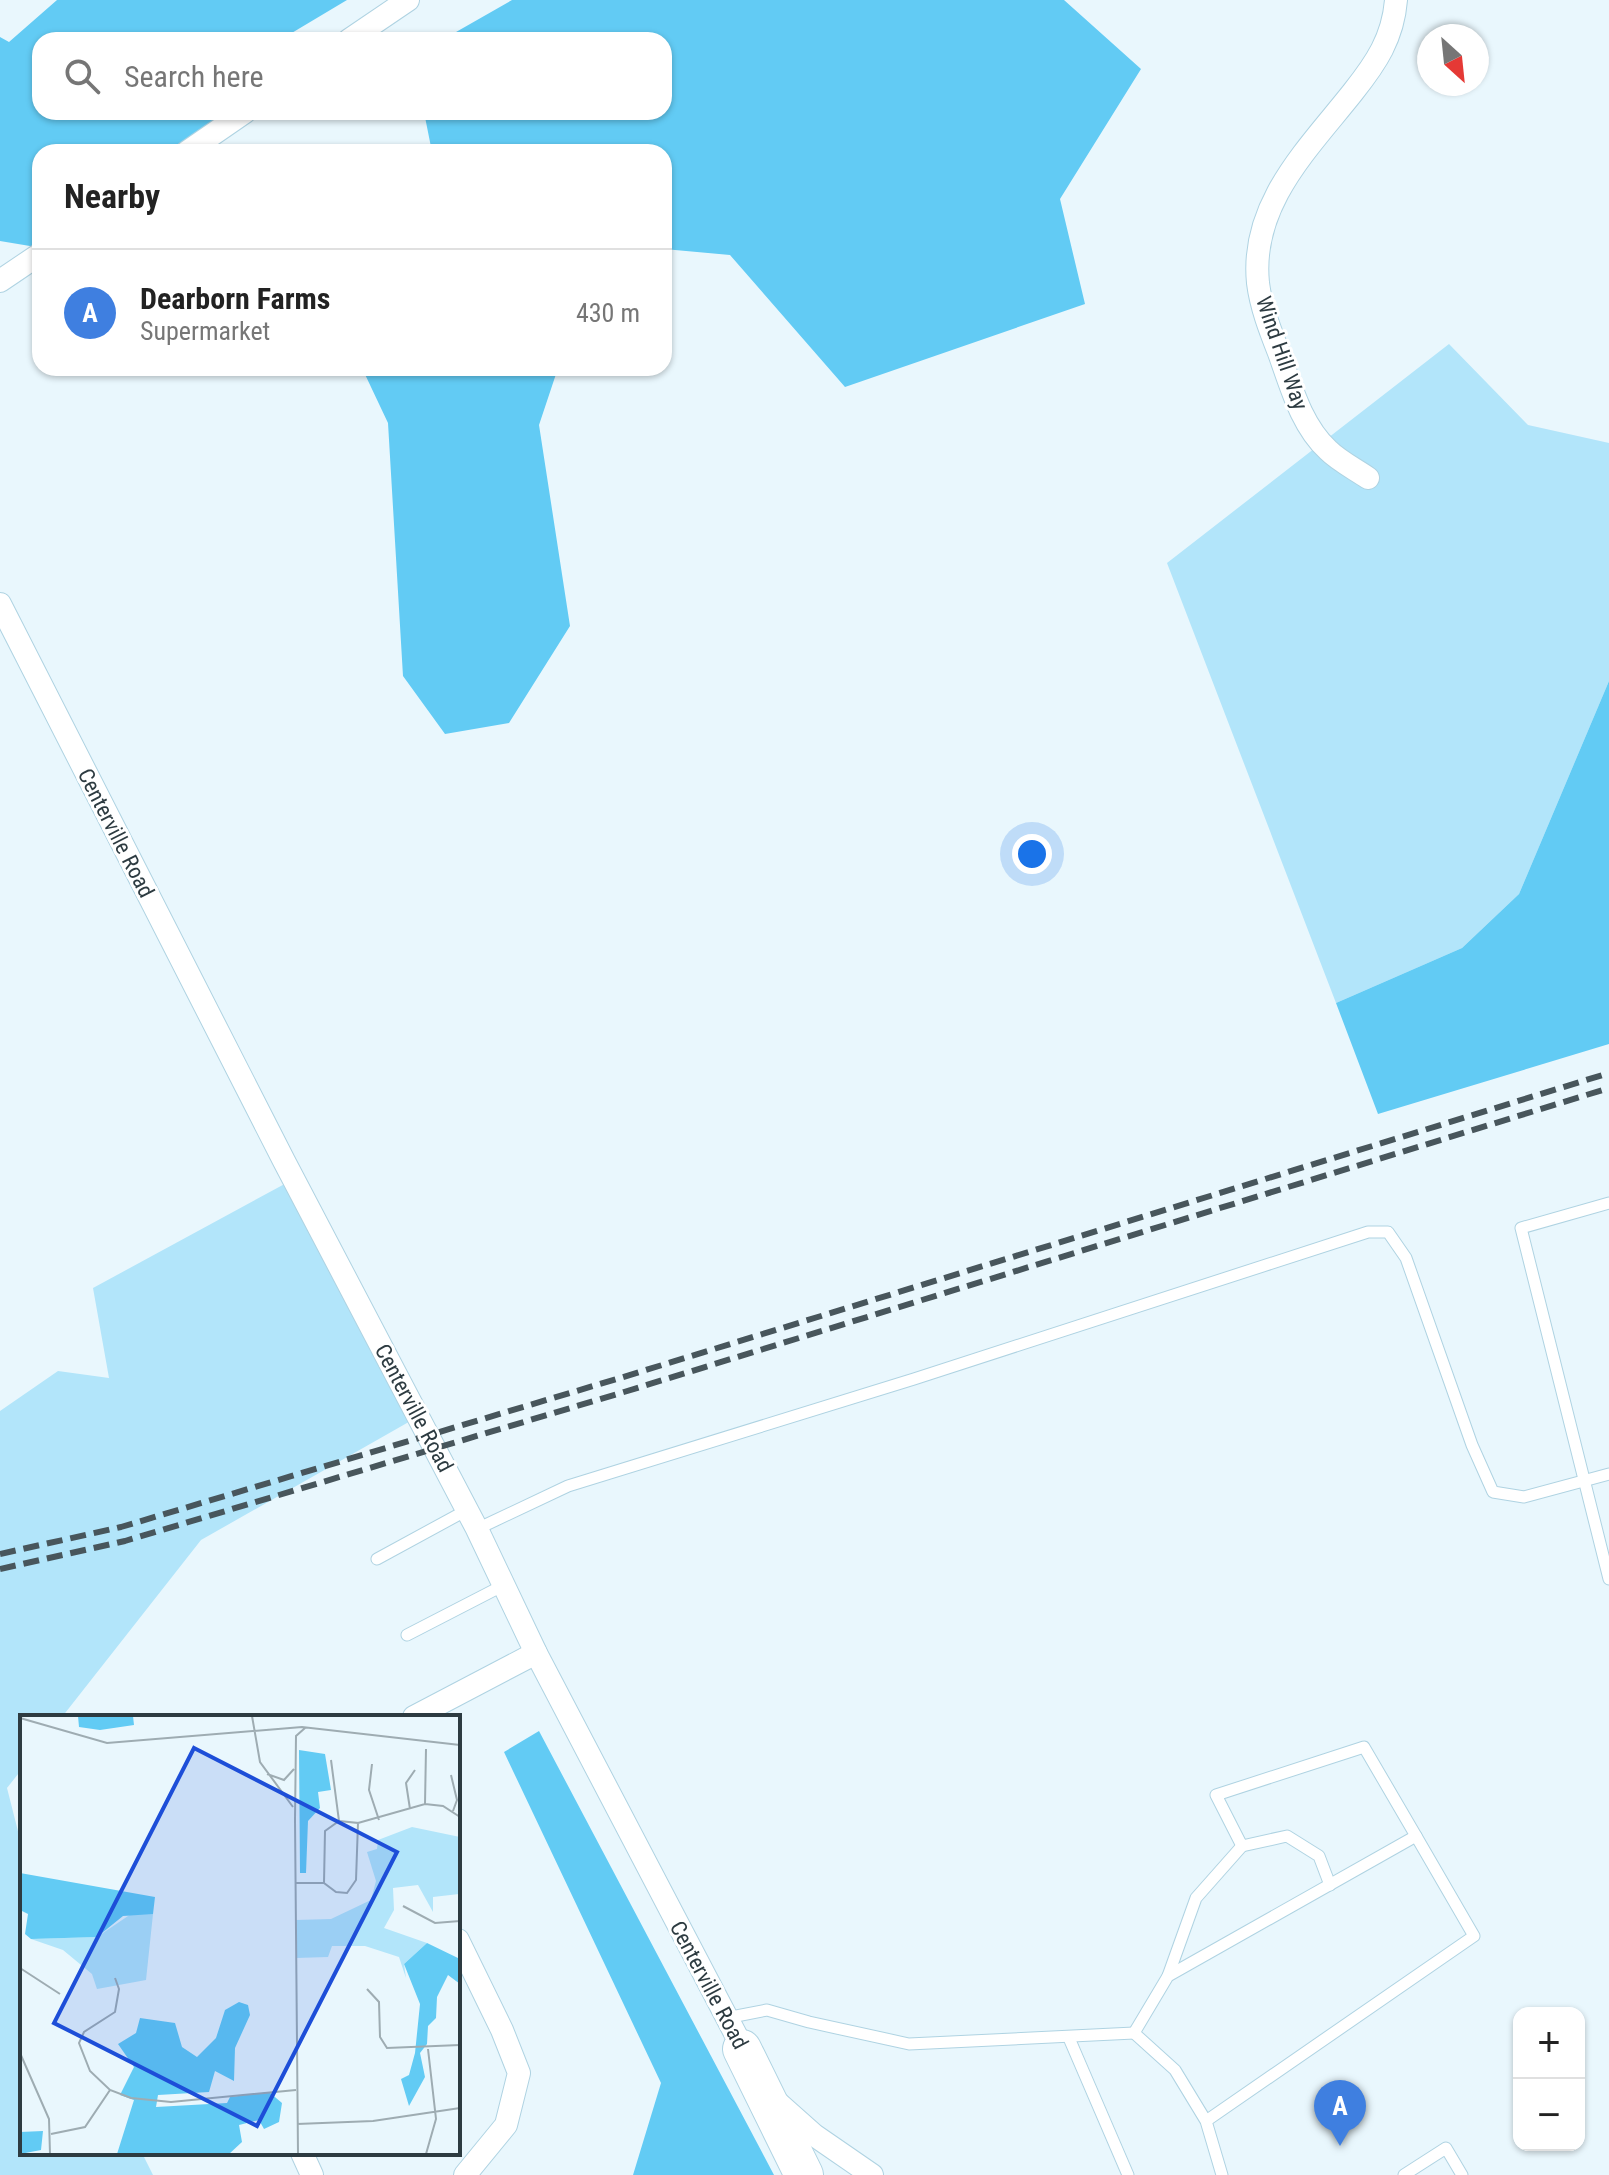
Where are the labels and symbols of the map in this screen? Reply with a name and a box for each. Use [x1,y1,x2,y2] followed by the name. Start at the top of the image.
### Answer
[1417,24,1489,96] north arrow
[1251,293,1313,413] street label: Wind Hill Way
[73,764,159,902] street label: Centerville Road
[1012,834,1052,874] your location
[370,1340,458,1476] street label: Centerville Road
[20,1715,460,2155] inset map
[665,1917,753,2053] street label: Centerville Road
[1314,2080,1366,2146] pin: A

